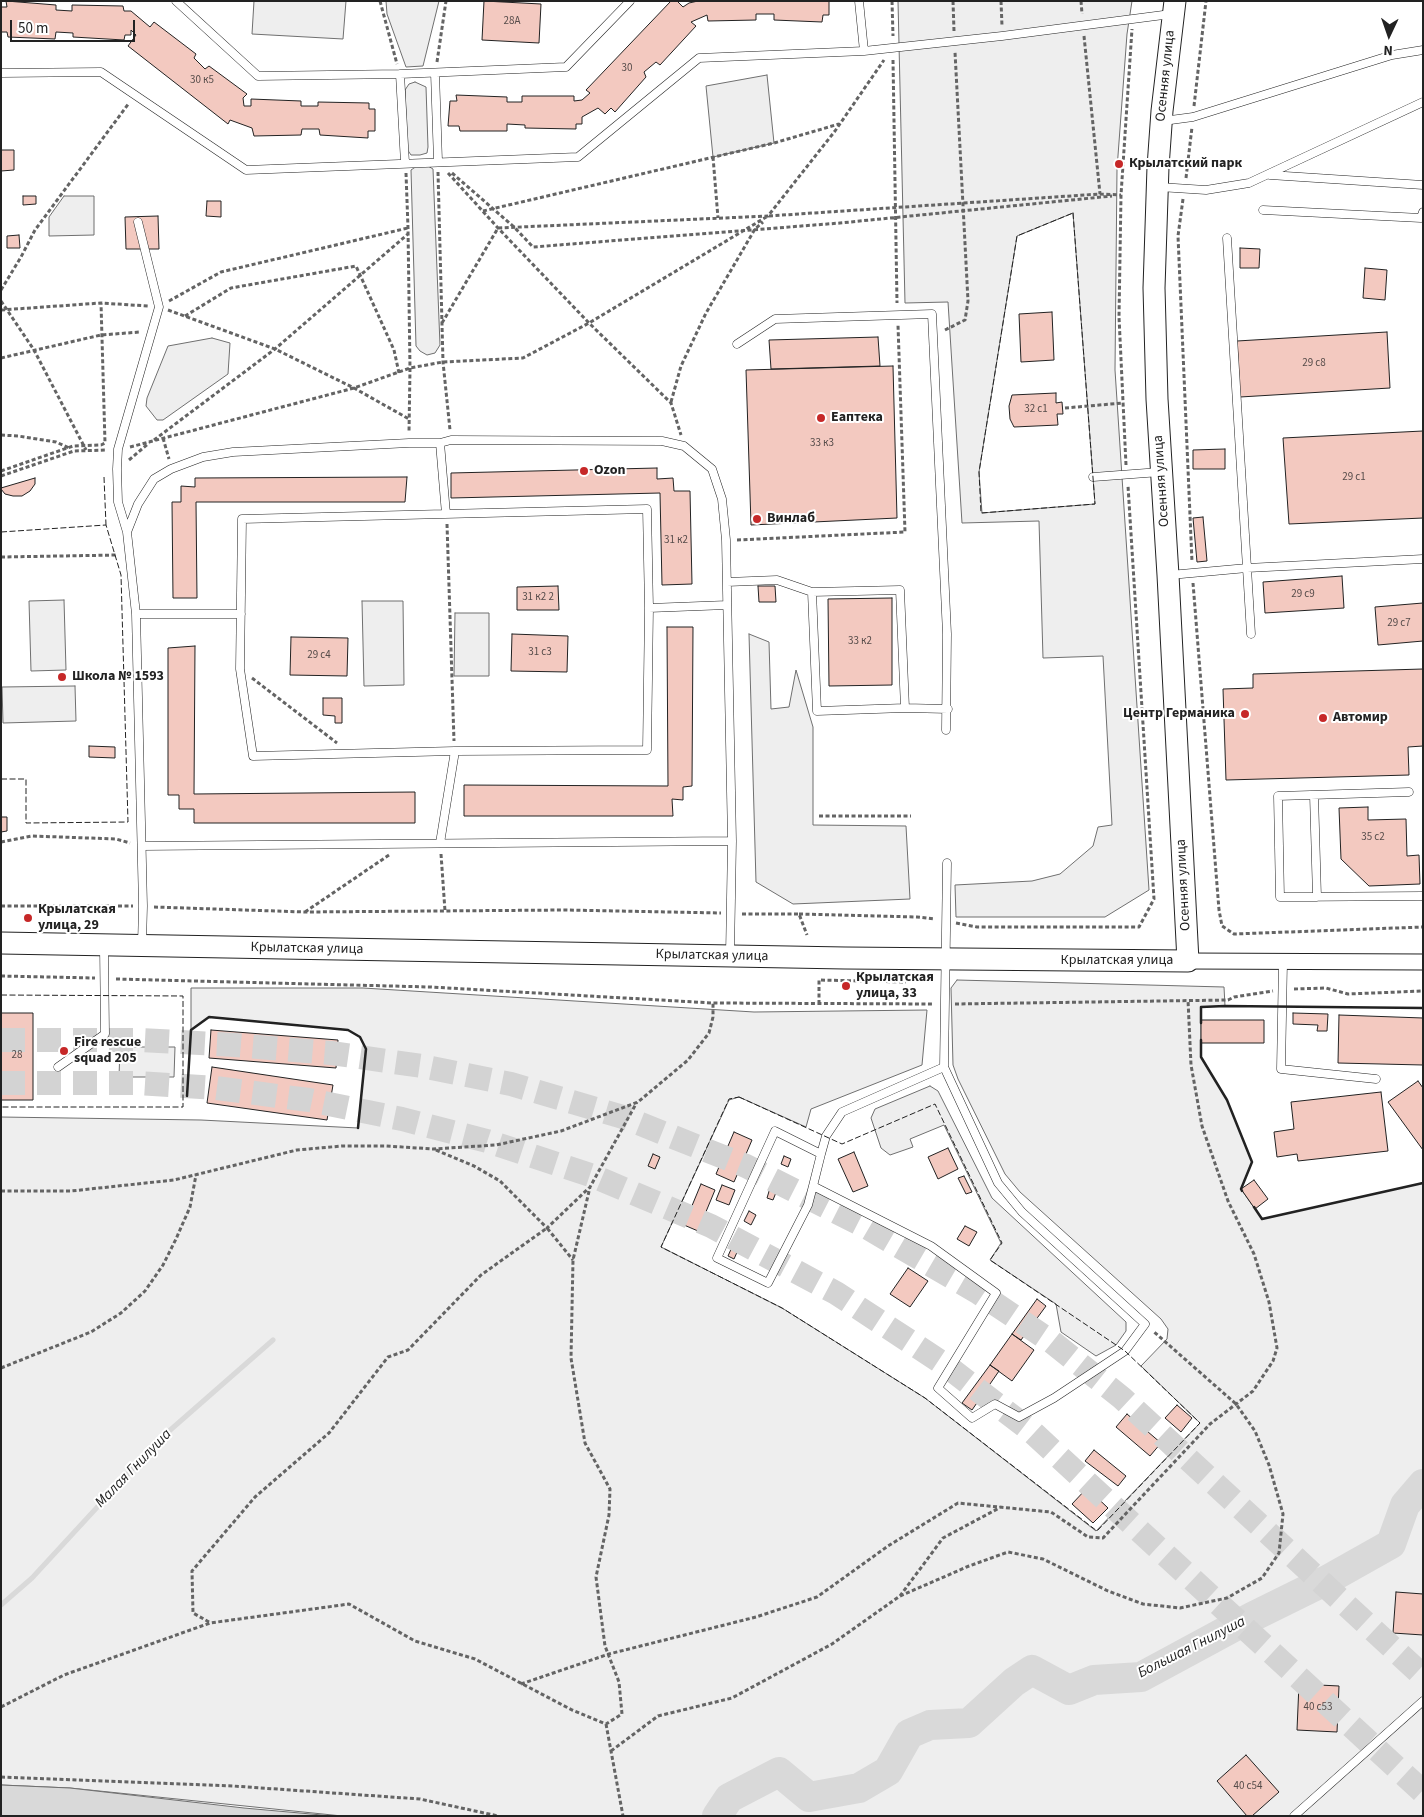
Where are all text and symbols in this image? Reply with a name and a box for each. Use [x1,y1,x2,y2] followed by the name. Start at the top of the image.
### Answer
[12,10,138,42] scale bar
[1364,10,1414,60] north arrow
[504,15,520,29] house number: 28А
[18,18,48,39] text: 50 m
[1153,29,1179,123] street label: Осенняя улица
[1383,40,1393,60] text: N
[622,62,632,76] house number: 30
[190,74,214,88] house number: 30 к5
[1129,156,1242,172] place label: Крылатский парк
[1113,158,1125,170] marker: Крылатский парк
[1302,357,1326,371] house number: 29 с8
[1024,403,1048,417] house number: 32 с1
[831,410,883,426] place label: Еаптека
[815,412,827,424] marker: Еаптека
[1150,435,1174,527] street label: Осенняя улица
[810,437,834,451] house number: 33 к3
[594,463,625,479] place label: Ozon
[578,465,590,477] marker: Ozon
[1342,471,1366,485] house number: 29 с1
[767,511,815,527] place label: Винлаб
[751,513,763,525] marker: Винлаб
[664,534,688,548] house number: 31 к2
[1291,588,1315,602] house number: 29 с9
[522,591,554,605] house number: 31 к2 2
[1387,617,1411,631] house number: 29 с7
[848,635,872,649] house number: 33 к2
[528,646,552,660] house number: 31 с3
[307,649,331,663] house number: 29 с4
[72,669,164,685] place label: Школа № 1593
[56,671,68,683] marker: Школа № 1593
[1123,706,1235,722] place label: Центр Германика
[1239,708,1251,720] marker: Центр Германика
[1333,710,1388,726] place label: Автомир
[1317,712,1329,724] marker: Автомир
[1361,831,1385,845] house number: 35 с2
[1173,839,1195,931] street label: Осенняя улица
[38,902,116,934] place label: Крылатская улица, 29
[22,912,34,924] marker: Крылатская улица, 29
[250,940,364,958] street label: Крылатская улица
[655,947,769,965] street label: Крылатская улица
[1061,953,1173,969] street label: Крылатская улица
[856,970,934,1002] place label: Крылатская улица, 33
[840,980,852,992] marker: Крылатская улица, 33
[74,1035,141,1068] place label: Fire rescue squad 205
[58,1045,70,1057] marker: Fire rescue squad 205
[12,1049,22,1063] house number: 28
[92,1426,176,1512] water label: Малая Гнилуша
[1135,1613,1249,1683] water label: Большая Гнилуша
[1303,1701,1333,1715] house number: 40 с53
[1233,1780,1263,1794] house number: 40 с54

